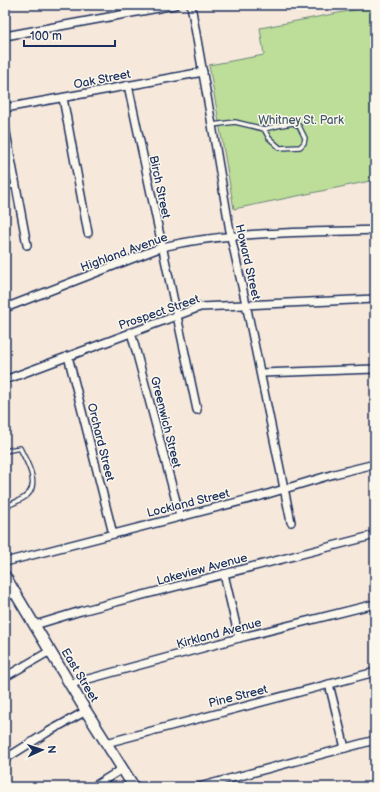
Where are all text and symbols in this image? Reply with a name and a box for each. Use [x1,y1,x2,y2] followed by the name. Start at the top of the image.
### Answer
[24,22,115,48] scale bar
[30,29,62,44] text: 100 m
[72,67,132,92] street label: Oak Street
[258,113,344,128] park label: Whitney St. Park
[146,154,174,220] street label: Birch Street
[232,223,264,302] street label: Howard Street
[79,230,170,275] street label: Highland Avenue
[117,292,202,333] street label: Prospect Street
[147,375,184,470] street label: Greenwich Street
[84,402,118,483] street label: Orchard Street
[145,486,231,521] street label: Lockland Street
[155,550,249,589] street label: Lakeview Avenue
[175,615,263,652] street label: Kirkland Avenue
[58,646,102,705] street label: East Street
[207,682,269,711] street label: Pine Street
[22,730,62,770] north arrow
[45,745,58,754] text: N

